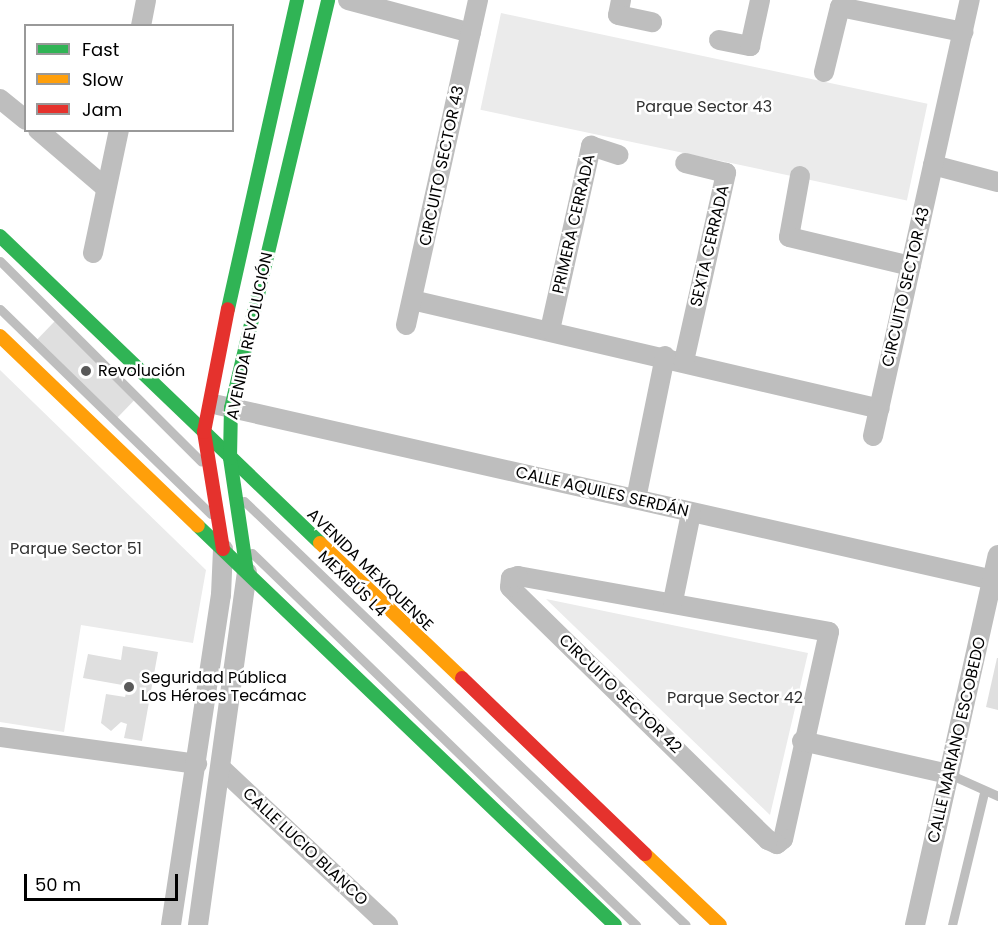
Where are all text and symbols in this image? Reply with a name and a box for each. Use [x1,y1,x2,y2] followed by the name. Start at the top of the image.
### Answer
[24,24,234,132] legend
[82,37,119,62] text: Fast
[82,67,123,92] text: Slow
[416,84,468,248] street label: CIRCUITO SECTOR 43
[82,97,122,122] text: Jam
[636,97,772,117] park label: Parque Sector 43
[549,152,599,296] street label: PRIMERA CERRADA
[687,183,733,309] street label: SEXTA CERRADA
[878,205,934,369] street label: CIRCUITO SECTOR 43
[223,251,277,421] street label: AVENIDA REVOLUCIÓN
[98,361,185,381] place label: Revolución
[79,364,93,378] marker: Revolución
[514,463,690,521] street label: CALLE AQUILES SERDÁN
[303,505,437,635] street label: AVENIDA MEXIQUENSE
[10,539,142,559] park label: Parque Sector 51
[314,547,390,621] street label: MEXIBÚS L4
[555,630,685,758] street label: CIRCUITO SECTOR 42
[924,635,990,845] street label: CALLE MARIANO ESCOBEDO
[141,668,307,706] place label: Seguridad Pública Los Héroes Tecámac
[122,680,136,694] marker: Seguridad Pública Los Héroes Tecámac
[667,688,803,708] park label: Parque Sector 42
[238,784,372,910] street label: CALLE LUCIO BLANCO
[27,862,182,900] scale bar
[35,872,81,897] text: 50 m

